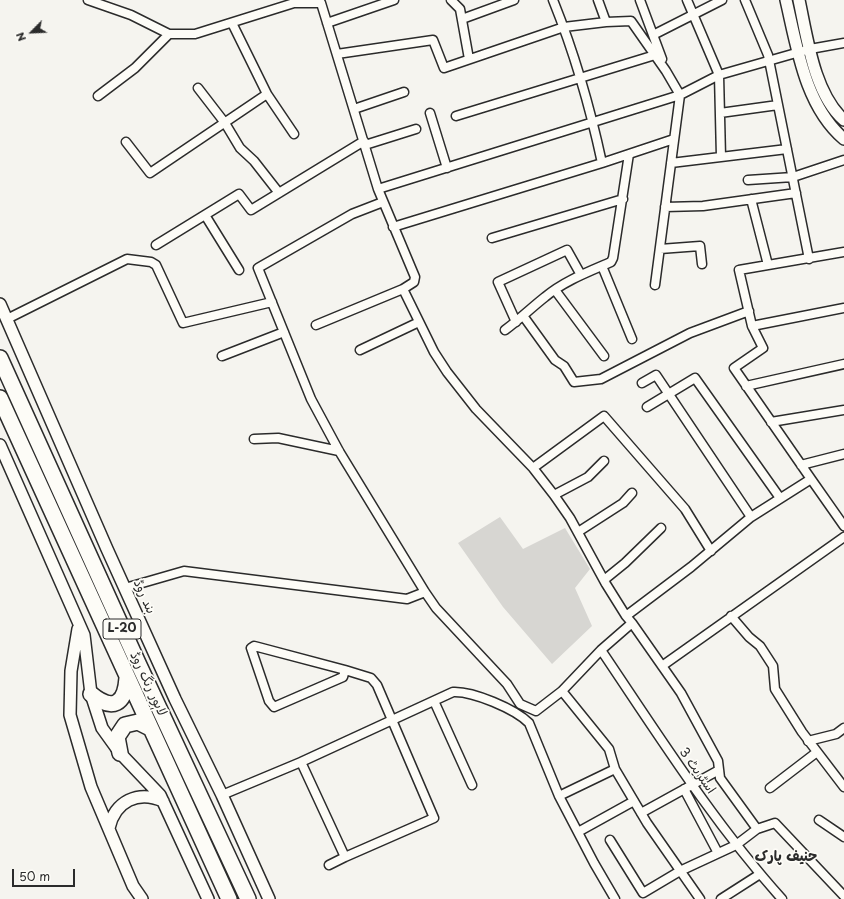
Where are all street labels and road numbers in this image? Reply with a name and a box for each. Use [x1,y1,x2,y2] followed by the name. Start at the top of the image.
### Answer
[130,577,158,617] street label: بند روڈ
[103,619,141,639] road number: L-20
[126,649,170,719] street label: لاہور رنگ روڈ
[676,745,718,797] street label: اسٹریٹ 3

